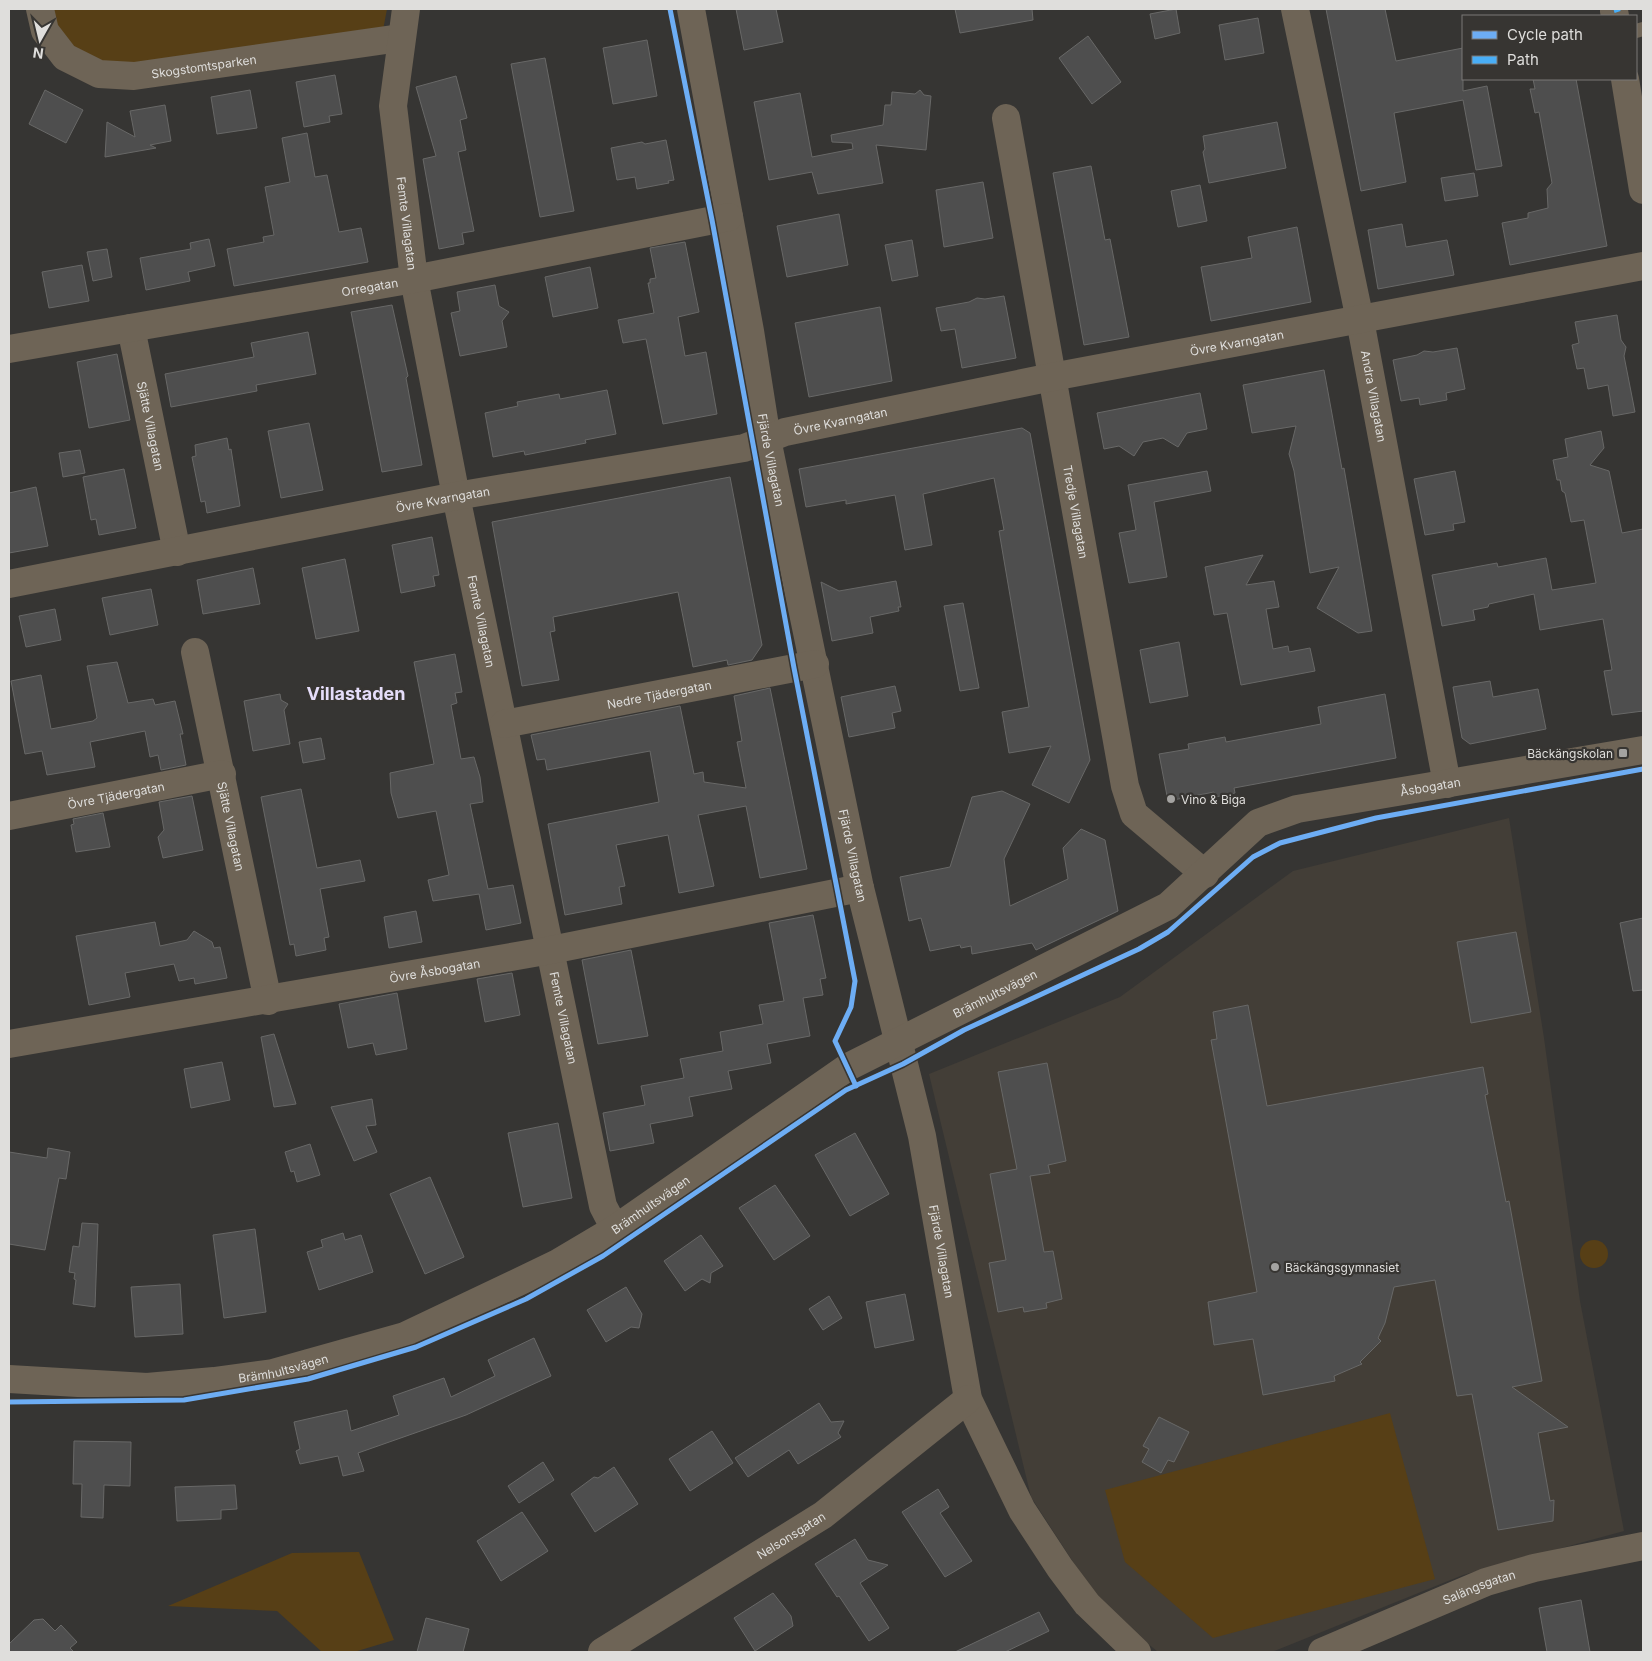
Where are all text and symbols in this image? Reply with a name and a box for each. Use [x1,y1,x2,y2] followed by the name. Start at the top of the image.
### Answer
[15,15,65,65] north arrow
[1462,15,1637,80] legend
[1507,25,1583,44] text: Cycle path
[32,44,45,63] text: N
[1507,50,1539,69] text: Path
[150,51,257,81] street label: Skogstomtsparken
[394,176,420,271] street label: Femte Villagatan
[340,274,399,299] street label: Orregatan
[1188,326,1285,359] street label: Övre Kvarngatan
[1358,349,1390,443] street label: Andra Villagatan
[135,380,168,472] street label: Sjätte Villagatan
[792,404,889,438] street label: Övre Kvarngatan
[756,412,788,508] street label: Fjärde Villagatan
[1060,464,1092,560] street label: Tredje Villagatan
[394,483,491,515] street label: Övre Kvarngatan
[465,574,499,669] street label: Femte Villagatan
[606,677,713,711] street label: Nedre Tjädergatan
[306,683,406,704] district label: Villastaden
[1527,746,1613,761] place label: Bäckängskolan
[1617,747,1629,759] marker: Bäckängskolan
[1399,774,1462,799] street label: Åsbogatan
[66,778,166,812] street label: Övre Tjädergatan
[215,780,248,872] street label: Sjätte Villagatan
[1181,792,1246,807] place label: Vino & Biga
[1165,793,1177,805] marker: Vino & Biga
[836,808,871,903] street label: Fjärde Villagatan
[388,955,481,985] street label: Övre Åsbogatan
[950,966,1039,1021] street label: Brämhultsvägen
[547,970,581,1065] street label: Femte Villagatan
[608,1172,692,1237] street label: Brämhultsvägen
[927,1204,958,1299] street label: Fjärde Villagatan
[1285,1260,1399,1275] place label: Bäckängsgymnasiet
[1269,1261,1281,1273] marker: Bäckängsgymnasiet
[237,1350,330,1385] street label: Brämhultsvägen
[754,1508,828,1562] street label: Nelsonsgatan
[1440,1566,1517,1607] street label: Salängsgatan

